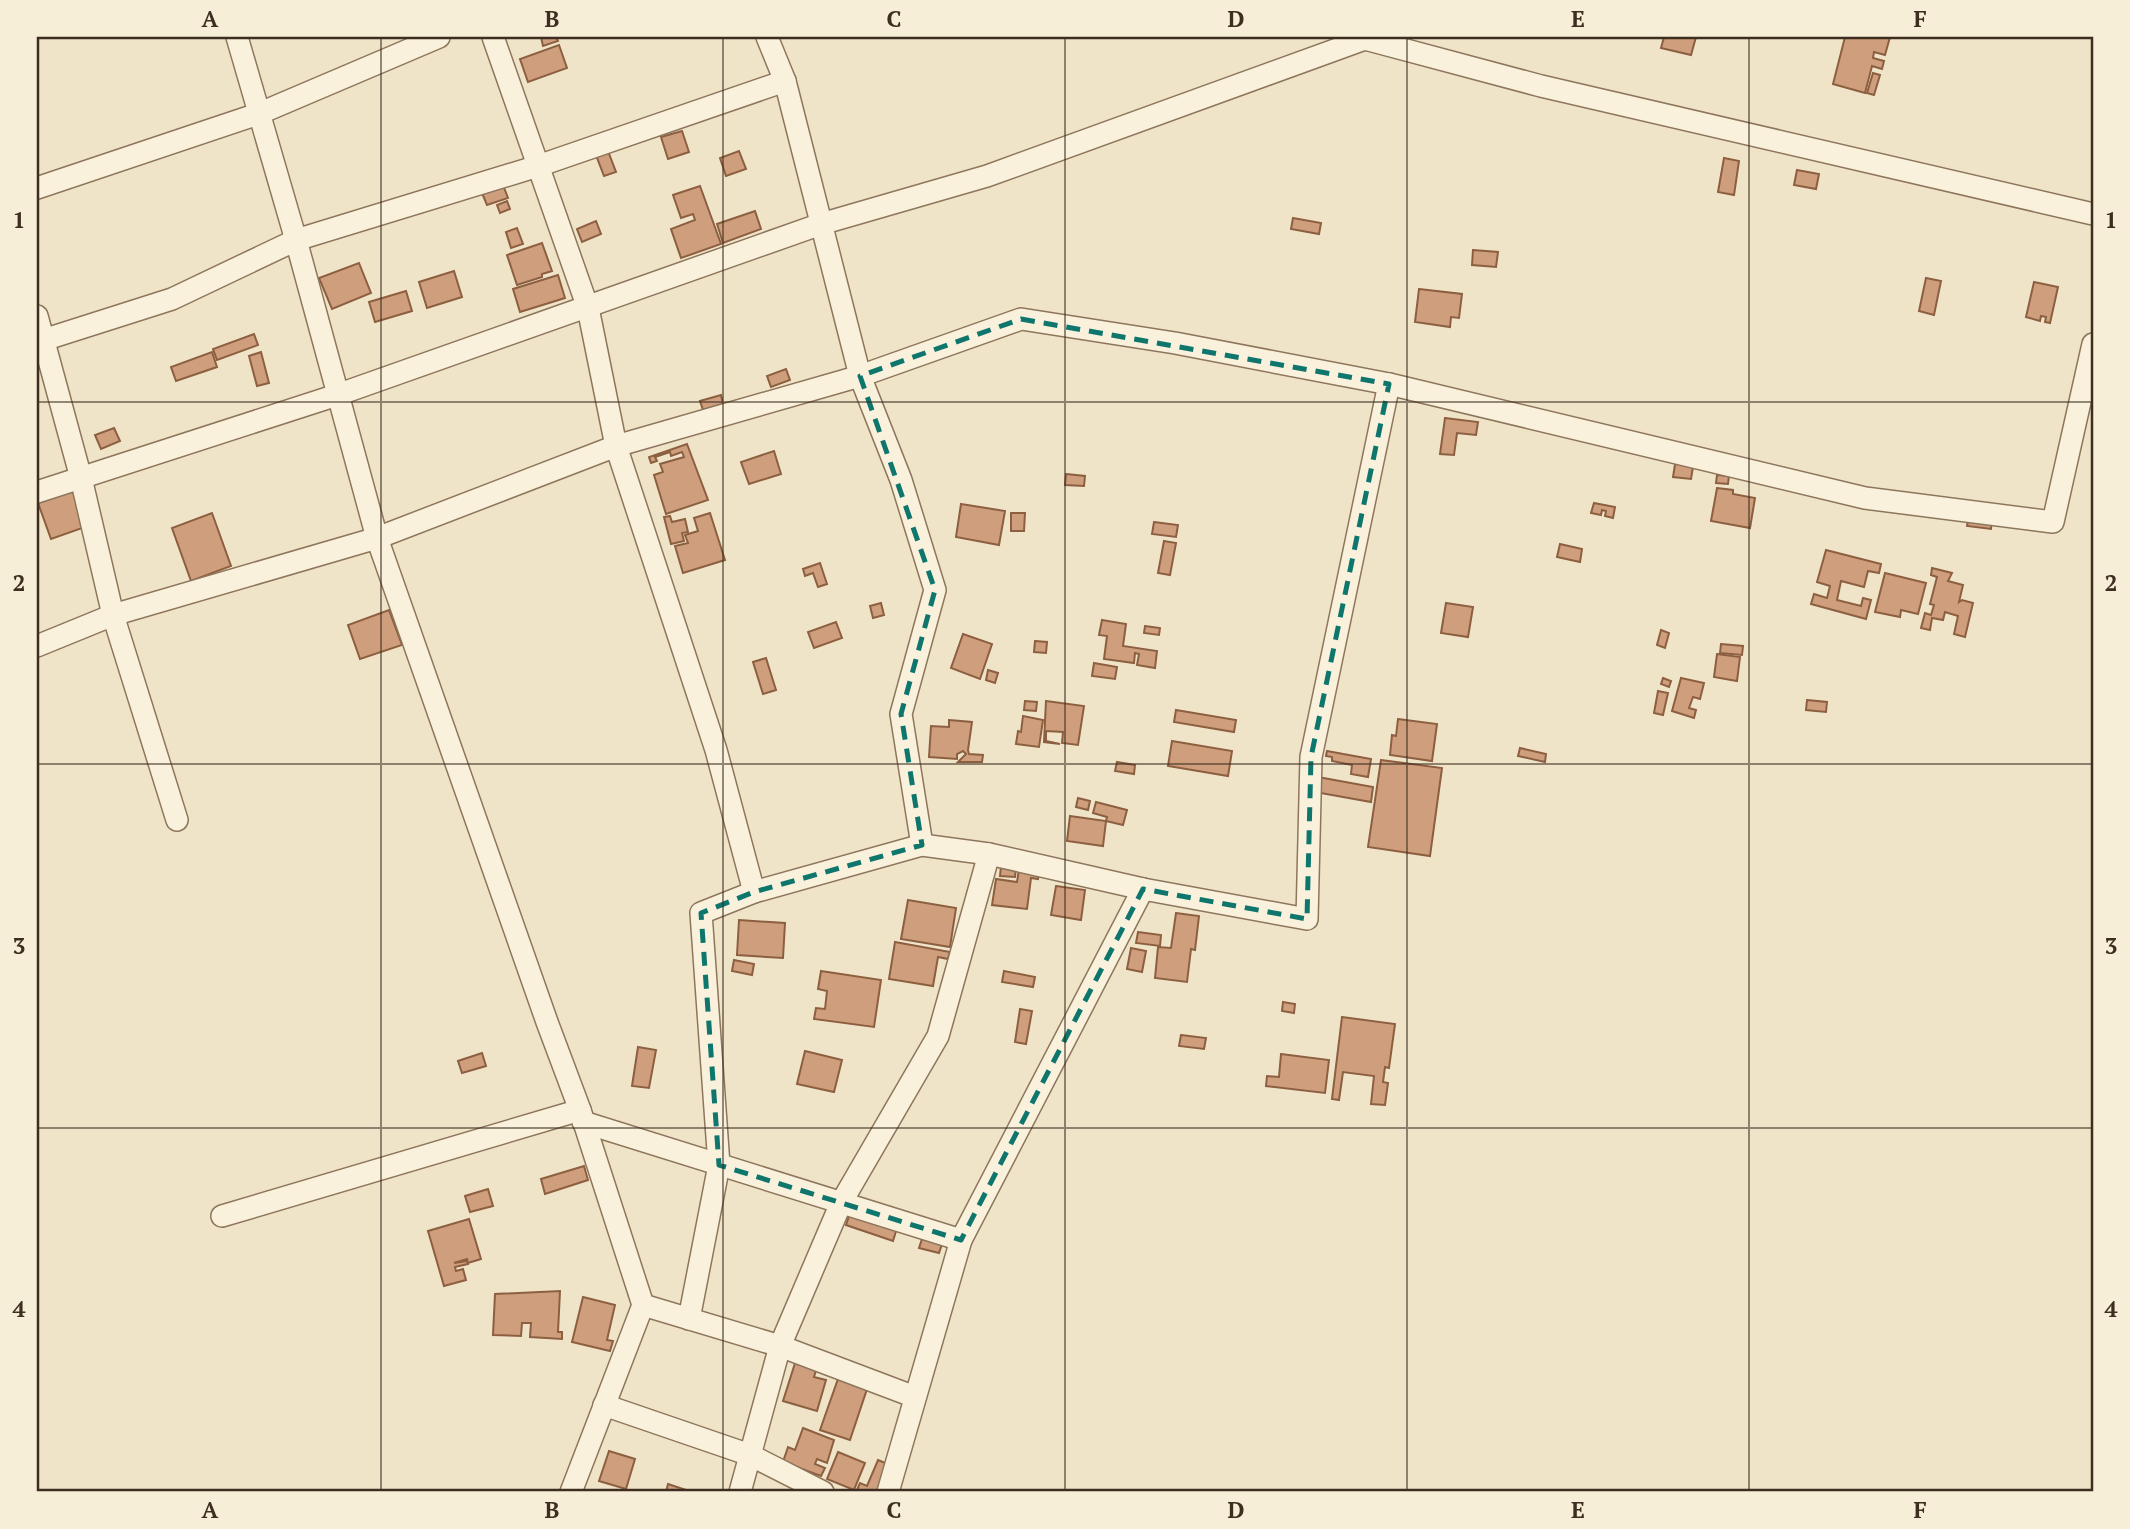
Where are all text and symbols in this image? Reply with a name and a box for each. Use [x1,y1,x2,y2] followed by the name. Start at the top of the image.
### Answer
[202,3,219,34] text: A
[545,3,560,34] text: B
[887,3,902,34] text: C
[1228,3,1245,34] text: D
[1571,3,1585,34] text: E
[1913,3,1927,34] text: F
[13,204,26,235] text: 1
[2105,204,2118,235] text: 1
[13,567,26,598] text: 2
[2105,567,2118,598] text: 2
[13,930,26,961] text: 3
[2105,930,2118,961] text: 3
[13,1293,26,1324] text: 4
[2105,1293,2118,1324] text: 4
[202,1494,219,1525] text: A
[545,1494,560,1525] text: B
[887,1494,902,1525] text: C
[1228,1494,1245,1525] text: D
[1571,1494,1585,1525] text: E
[1913,1494,1927,1525] text: F

